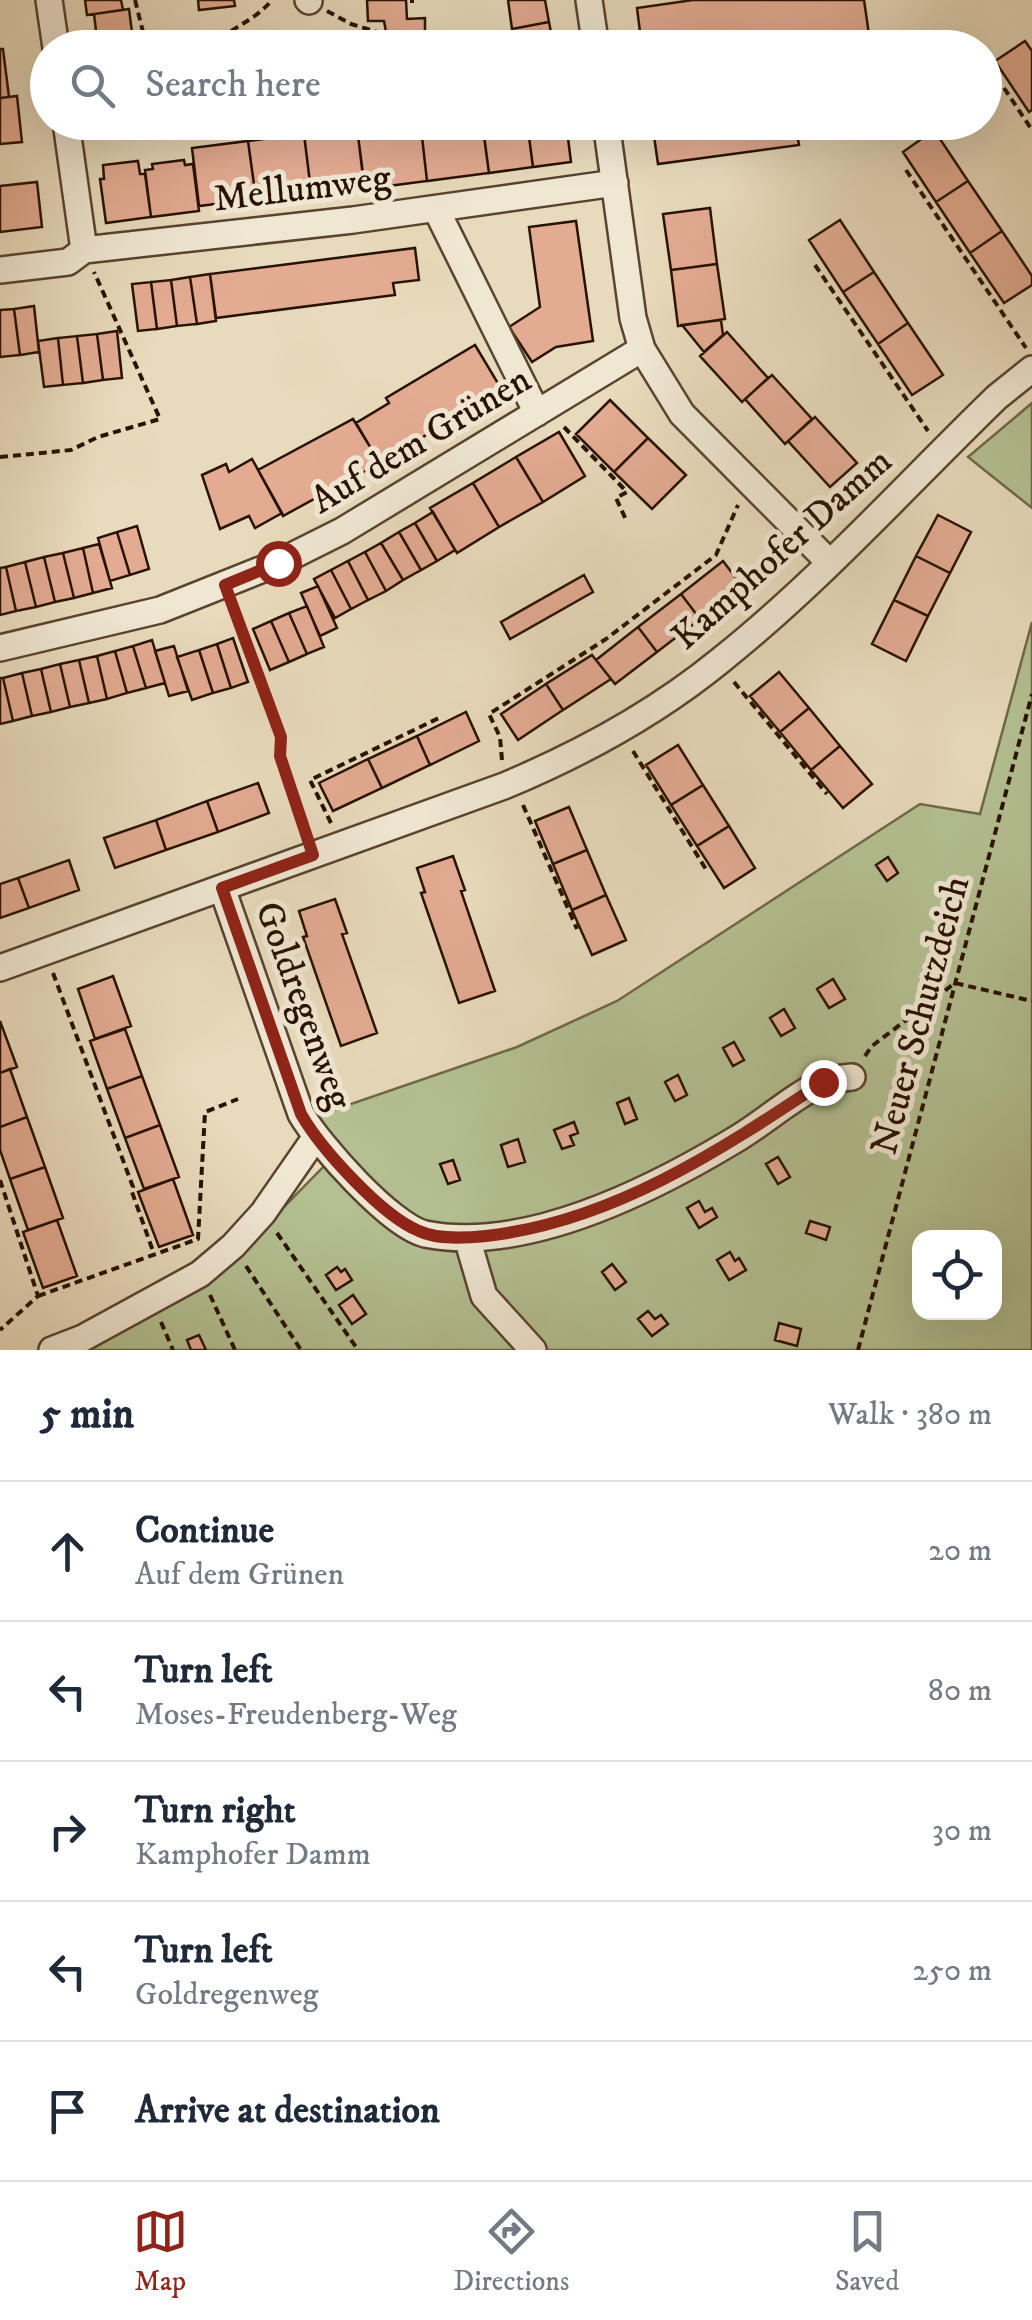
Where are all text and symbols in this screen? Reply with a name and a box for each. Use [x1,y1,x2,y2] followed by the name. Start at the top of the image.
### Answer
[30,30,1002,140] search box
[65,58,120,113] icon: search
[145,61,321,109] text: Search here
[211,154,394,224] street label: Mellumweg
[302,356,540,525] street label: Auf dem Grünen
[662,438,902,661] street label: Kamphofer Damm
[256,541,302,587] route start
[861,871,981,1160] street label: Neuer Schutzdeich
[243,895,363,1117] street label: Goldregenweg
[801,1060,847,1106] route end
[912,1230,1002,1320] map controls
[912,1230,1002,1320] button: locate
[40,1389,134,1441] text: 5 min
[828,1395,992,1435] text: Walk · 380 m
[135,1507,274,1555] text: Continue
[40,1524,95,1579] icon: ahead
[928,1531,992,1571] text: 20 m
[135,1555,344,1595] text: Auf dem Grünen
[135,1647,273,1695] text: Turn left
[40,1664,95,1719] icon: left
[928,1671,992,1711] text: 80 m
[135,1695,457,1735] text: Moses-Freudenberg-Weg
[135,1787,296,1835] text: Turn right
[40,1804,95,1859] icon: right
[932,1811,992,1851] text: 30 m
[135,1835,371,1875] text: Kamphofer Damm
[135,1927,273,1975] text: Turn left
[40,1944,95,1999] icon: left
[912,1951,992,1991] text: 250 m
[135,1975,318,2015] text: Goldregenweg
[40,2084,95,2139] icon: arrive
[135,2087,440,2135] text: Arrive at destination
[133,2204,188,2299] tab: Map
[453,2204,569,2299] tab: Directions
[835,2204,899,2299] tab: Saved

